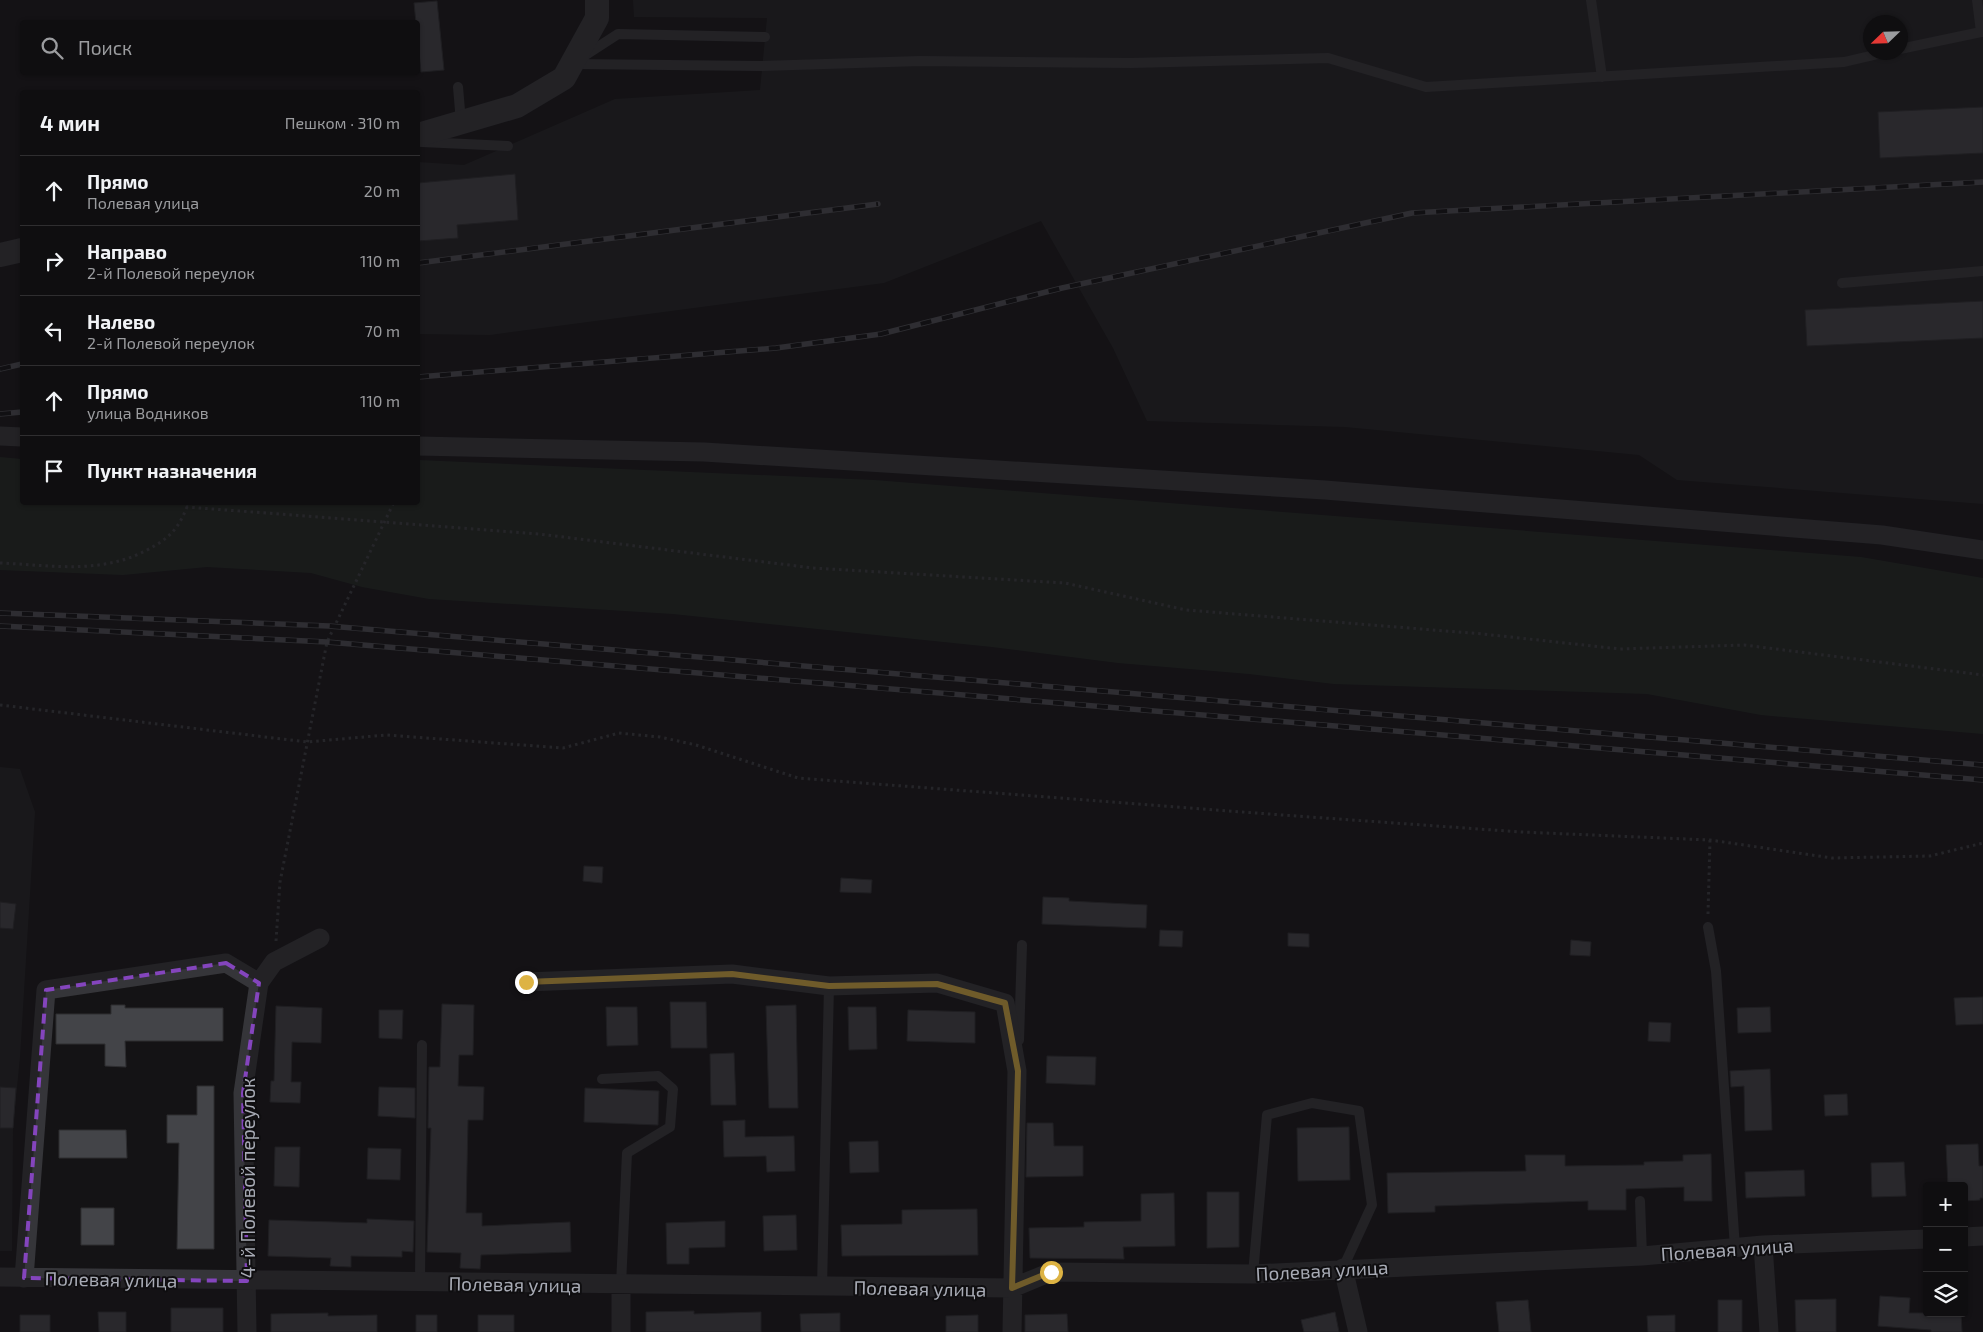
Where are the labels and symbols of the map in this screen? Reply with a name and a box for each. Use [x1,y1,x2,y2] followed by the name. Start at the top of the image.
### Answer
[1863,15,1908,60] north arrow
[515,971,538,994] route end
[236,1078,260,1278] street label: 4-й Полевой переулок
[1660,1233,1794,1266] street label: Полевая улица
[1255,1255,1389,1286] street label: Полевая улица
[1040,1261,1063,1284] route start
[44,1266,178,1293] street label: Полевая улица
[448,1271,582,1298] street label: Полевая улица
[853,1275,987,1302] street label: Полевая улица

